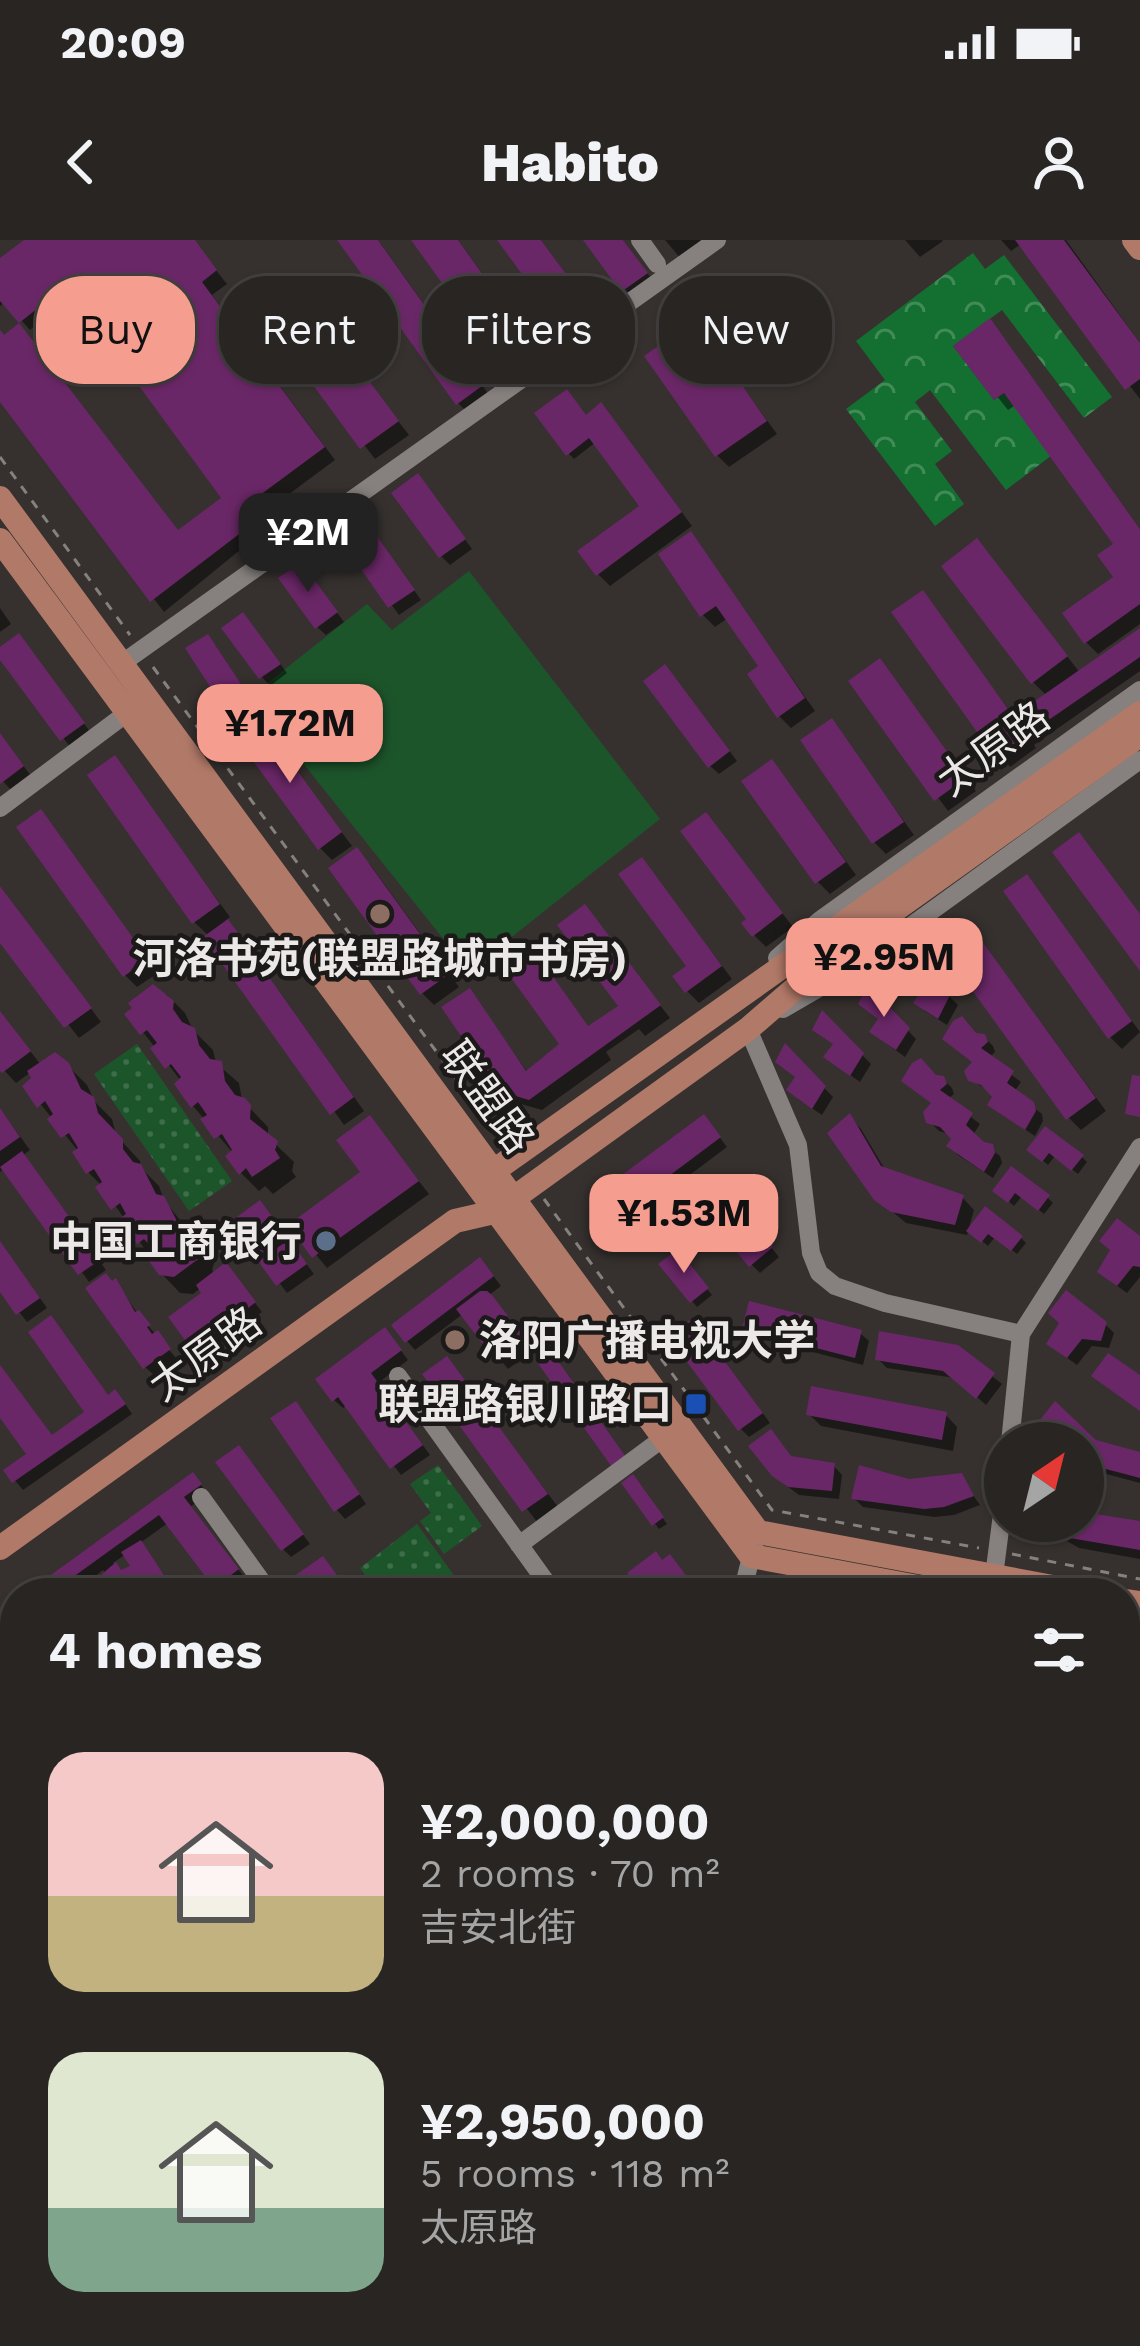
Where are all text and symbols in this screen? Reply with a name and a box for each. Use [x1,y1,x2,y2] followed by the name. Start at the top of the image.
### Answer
[60,16,186,69] text: 20:09
[48,129,114,195] icon: back
[1026,129,1092,195] icon: person
[481,131,659,194] text: Habito
[36,276,195,384] chip: Buy
[219,276,398,384] chip: Rent
[422,276,635,384] chip: Filters
[659,276,832,384] chip: New
[250,493,366,595] pin: ¥2M
[266,509,350,554] text: ¥2M
[192,684,388,786] pin: ¥1.72M
[928,692,1059,805] street label: 太原路
[224,700,356,745] text: ¥1.72M
[367,901,393,927] marker: 河洛书苑(联盟路城市书房)
[786,918,982,1020] pin: ¥2.95M
[133,934,627,983] place label: 河洛书苑(联盟路城市书房)
[813,934,955,979] text: ¥2.95M
[431,1032,544,1163] street label: 联盟路
[586,1174,782,1276] pin: ¥1.53M
[616,1190,752,1235] text: ¥1.53M
[50,1217,302,1266] place label: 中国工商银行
[313,1228,339,1254] marker: 中国工商银行
[140,1297,271,1410] street label: 太原路
[479,1316,815,1365] place label: 洛阳广播电视大学
[442,1327,468,1353] marker: 洛阳广播电视大学
[378,1380,672,1429] place label: 联盟路银川路口
[683,1391,709,1417] marker: 联盟路银川路口
[984,1422,1104,1542] north arrow
[984,1422,1104,1542] map controls
[1026,1617,1092,1683] icon: filters
[48,1621,262,1680] text: 4 homes
[420,1792,710,1851] text: ¥2,000,000
[144,1800,288,1944] icon: home
[420,1851,720,1896] text: 2 rooms · 70 m²
[420,1905,576,1950] text: 吉安北街
[420,2092,705,2151] text: ¥2,950,000
[144,2100,288,2244] icon: home
[420,2151,730,2196] text: 5 rooms · 118 m²
[420,2205,537,2250] text: 太原路

